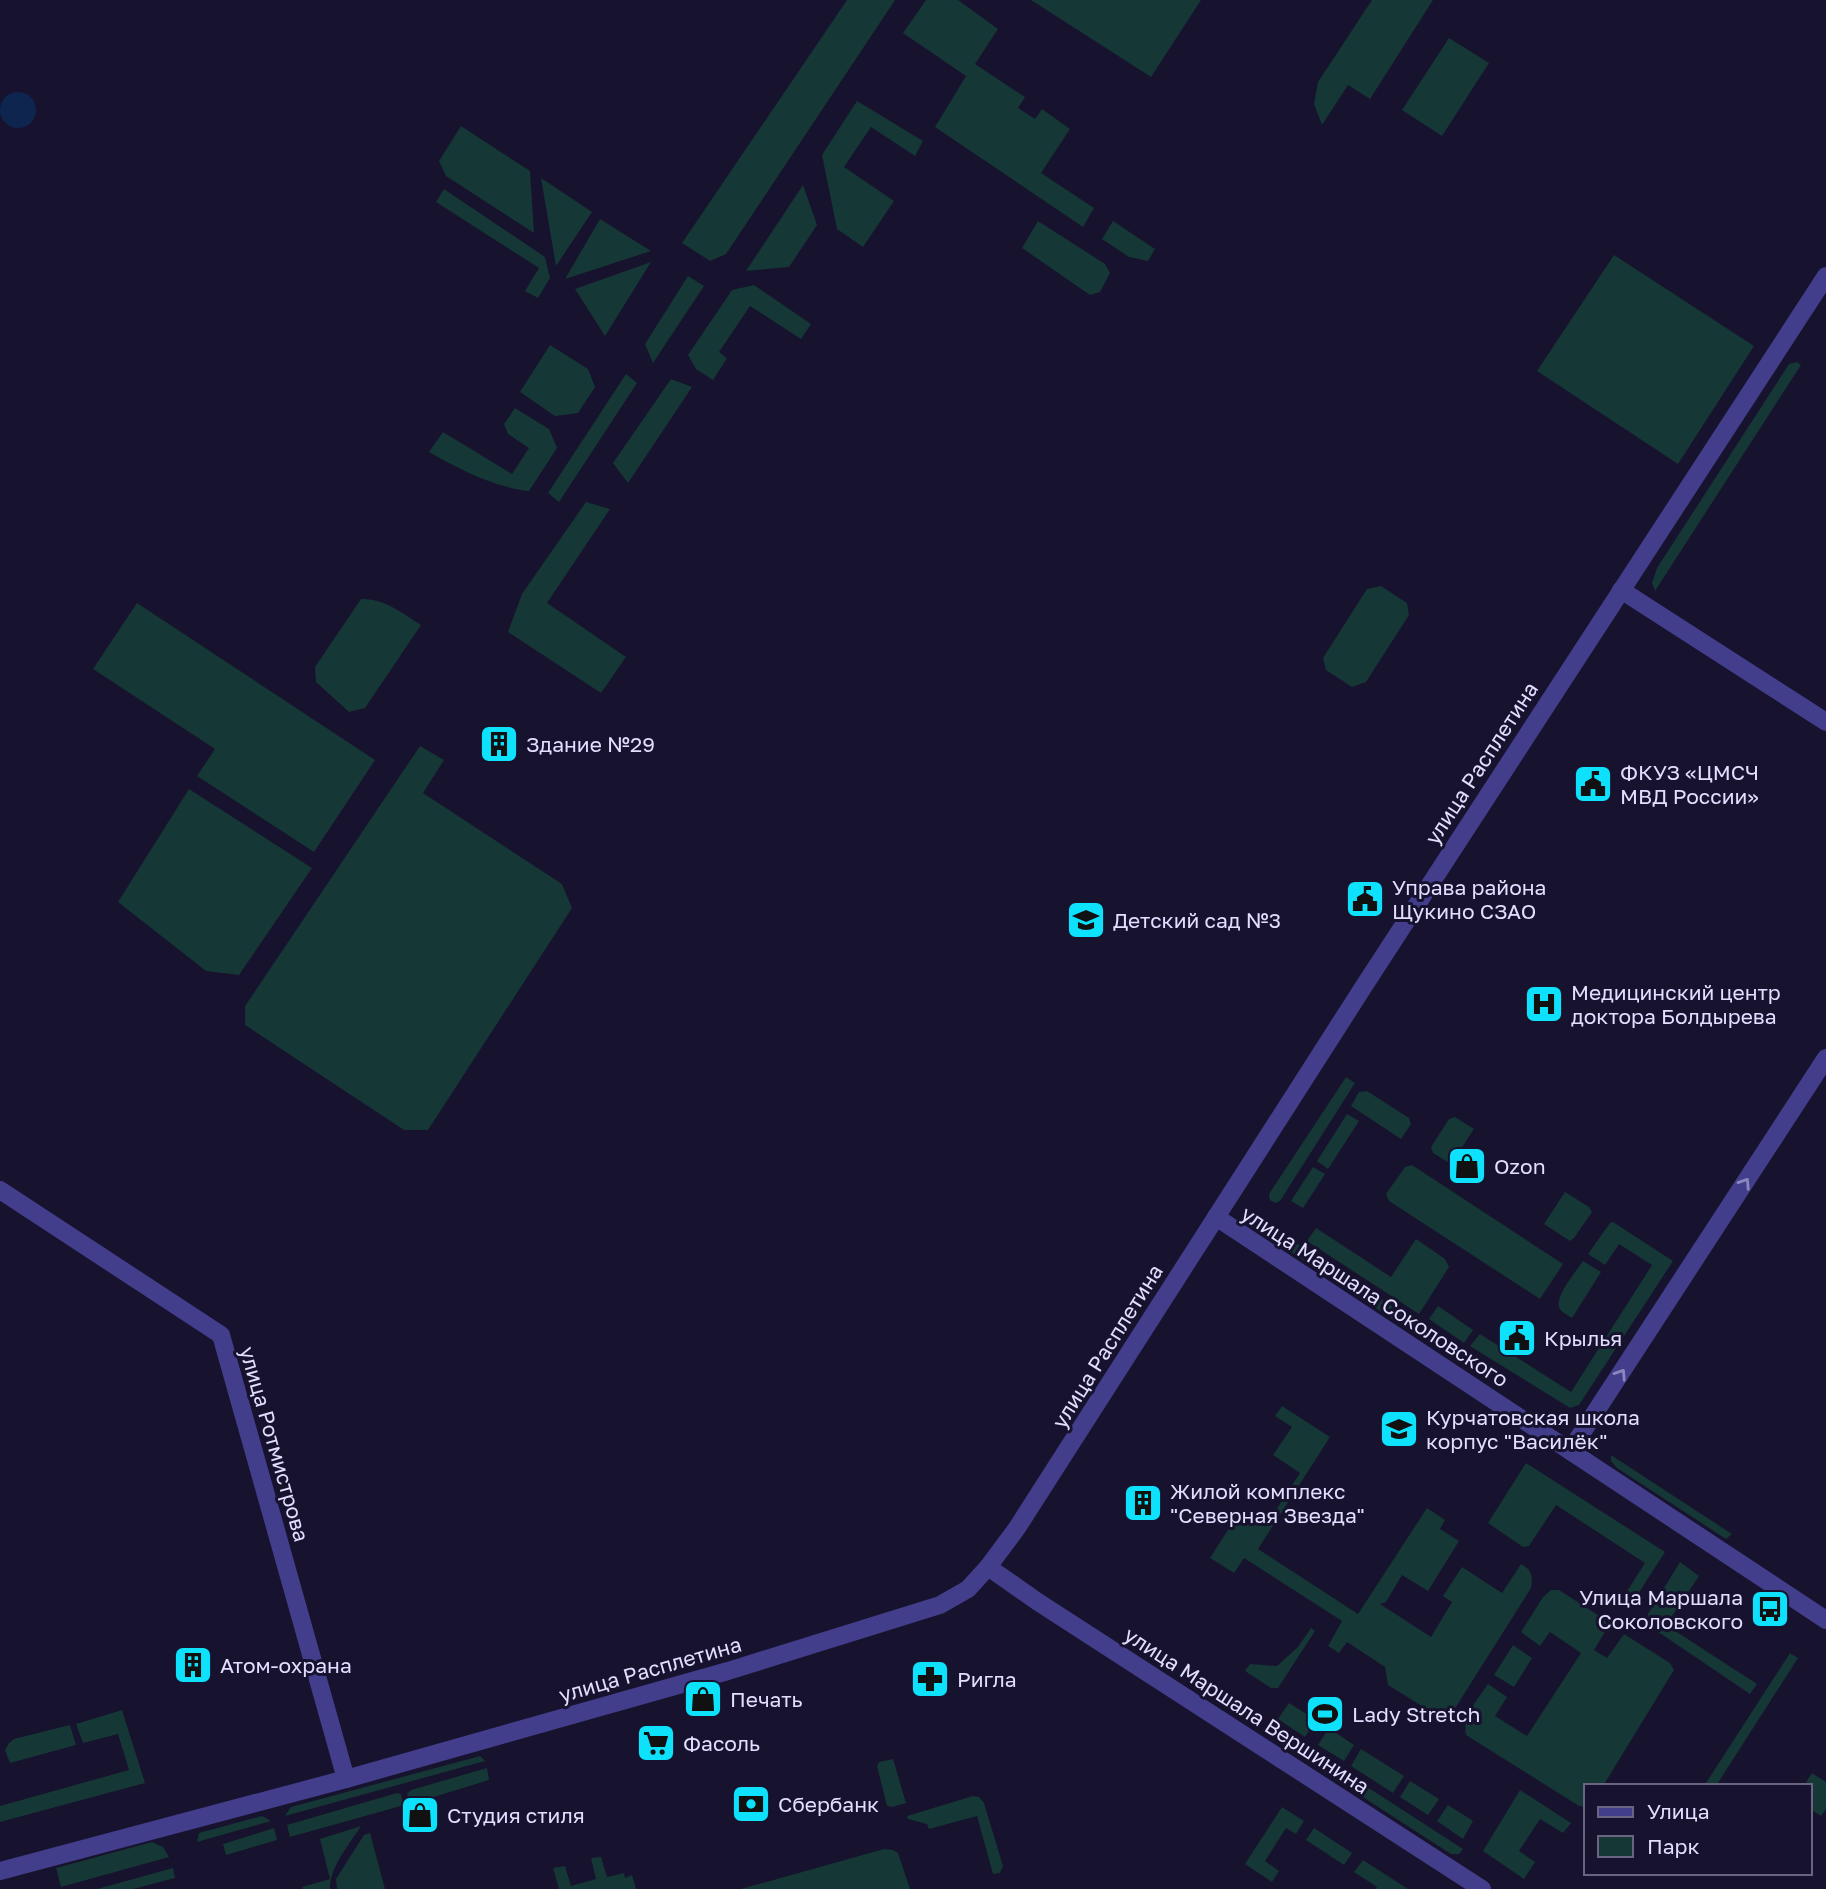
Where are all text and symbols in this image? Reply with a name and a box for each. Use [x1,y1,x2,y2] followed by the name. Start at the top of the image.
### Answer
[1419,677,1543,849] street label: улица Расплетина
[478,723,520,765] building icon: Здание №29
[526,731,655,757] place label: Здание №29
[1620,759,1759,809] place label: ФКУЗ «ЦМСЧ МВД России»
[1572,763,1614,805] public building icon: ФКУЗ «ЦМСЧ МВД России»
[1392,874,1546,924] place label: Управа района Щукино СЗАО
[1344,878,1386,920] public building icon: Управа района Щукино СЗАО
[1065,899,1107,941] school or university icon: Детский сад №3
[1113,907,1281,933] place label: Детский сад №3
[1571,979,1781,1029] place label: Медицинский центр доктора Болдырева
[1523,983,1565,1025] hospital icon: Медицинский центр доктора Болдырева
[1446,1145,1488,1187] shop icon: Ozon
[1494,1153,1546,1179] place label: Ozon
[1736,1178,1749,1191] one-way arrow
[1237,1200,1513,1392] street label: улица Маршала Соколовского
[1046,1259,1168,1433] street label: улица Расплетина
[1496,1317,1538,1359] public building icon: Крылья
[1544,1325,1622,1351] place label: Крылья
[235,1343,315,1545] street label: улица Ротмистрова
[1612,1368,1625,1381] one-way arrow
[1426,1404,1640,1454] place label: Курчатовская школа корпус "Василёк"
[1378,1408,1420,1450] school or university icon: Курчатовская школа корпус "Василёк"
[1170,1478,1365,1528] place label: Жилой комплекс "Северная Звезда"
[1122,1482,1164,1524] building icon: Жилой комплекс "Северная Звезда"
[1579,1584,1743,1634] place label: Улица Маршала Соколовского
[1749,1588,1791,1630] bus stop icon: Улица Маршала Соколовского
[1119,1621,1375,1799] street label: улица Маршала Вершинина
[556,1631,744,1707] street label: улица Расплетина
[172,1644,214,1686] building icon: Атом-охрана
[220,1652,352,1678] place label: Атом-охрана
[909,1658,951,1700] pharmacy icon: Ригла
[957,1666,1017,1692] place label: Ригла
[682,1678,724,1720] shop icon: Печать
[730,1686,803,1712] place label: Печать
[1304,1693,1346,1735] sports icon: Lady Stretch
[1352,1701,1480,1727] place label: Lady Stretch
[635,1722,677,1764] supermarket icon: Фасоль
[683,1730,760,1756] place label: Фасоль
[730,1783,772,1825] bank icon: Сбербанк
[1584,1784,1812,1875] legend
[778,1791,879,1817] place label: Сбербанк
[399,1794,441,1836] shop icon: Студия стиля
[1647,1798,1710,1824] text: Улица
[447,1802,585,1828] place label: Студия стиля
[1647,1833,1700,1859] text: Парк

